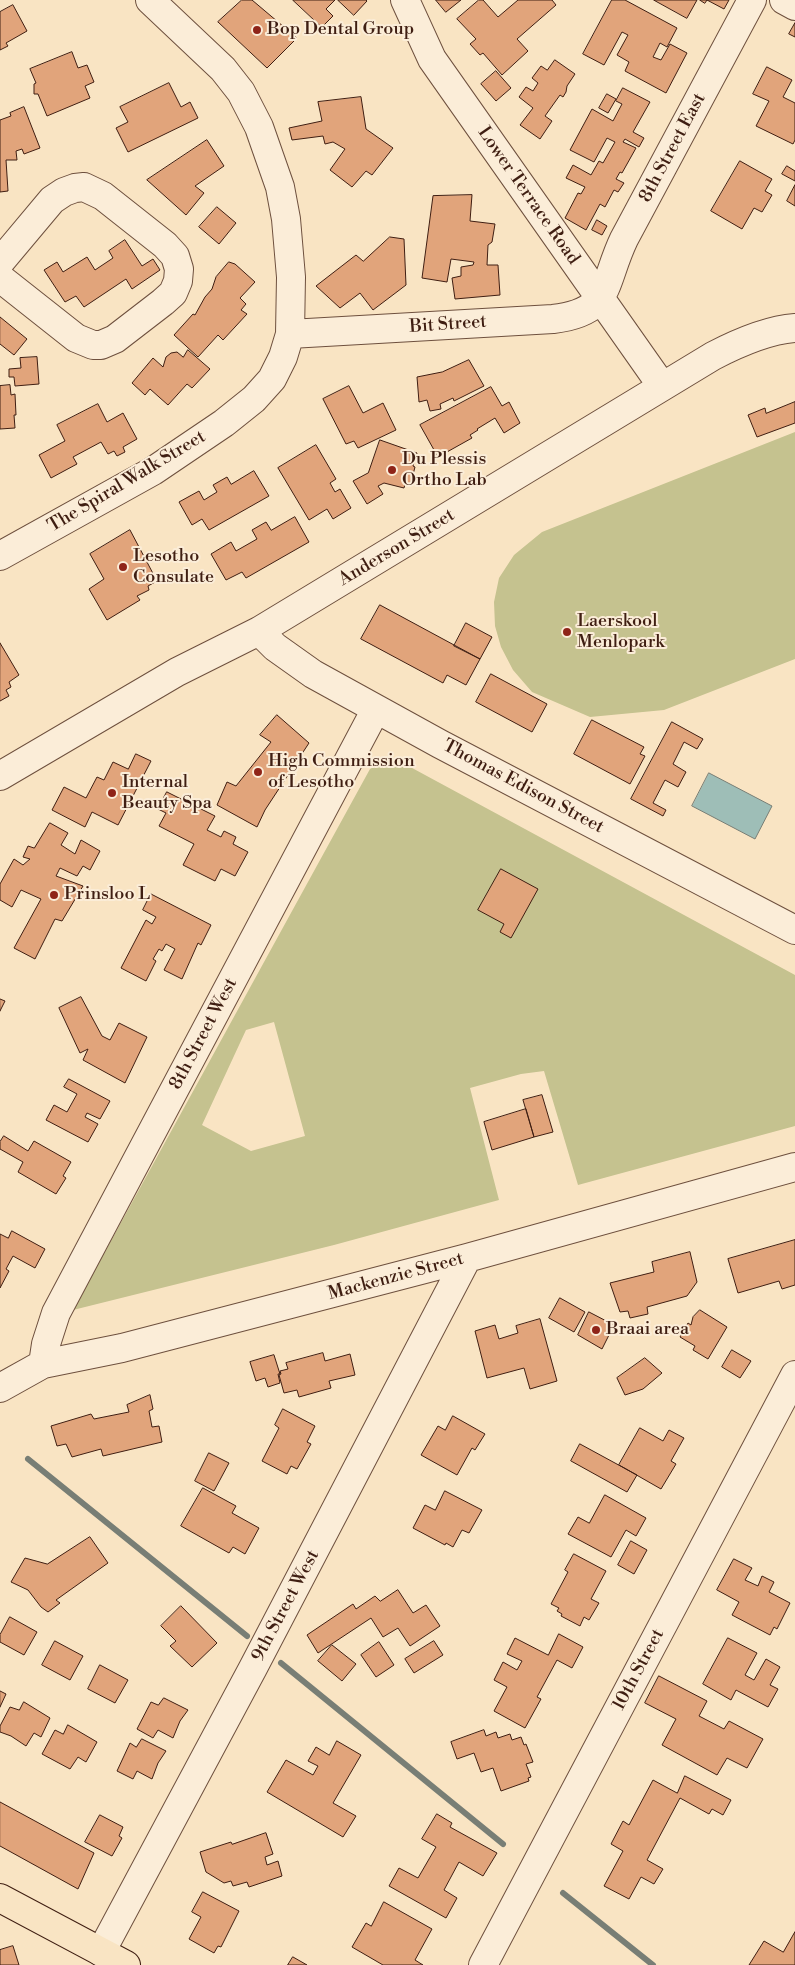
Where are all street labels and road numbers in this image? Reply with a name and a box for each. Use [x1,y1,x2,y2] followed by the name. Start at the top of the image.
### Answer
[635,90,711,206] street label: 8th Street East
[472,123,584,269] street label: Lower Terrace Road
[409,312,487,338] street label: Bit Street
[44,426,210,538] street label: The Spiral Walk Street
[335,505,459,591] street label: Anderson Street
[439,735,607,839] street label: Thomas Edison Street
[166,974,242,1094] street label: 8th Street West
[326,1249,466,1305] street label: Mackenzie Street
[248,1547,324,1665] street label: 9th Street West
[609,1626,669,1714] street label: 10th Street

